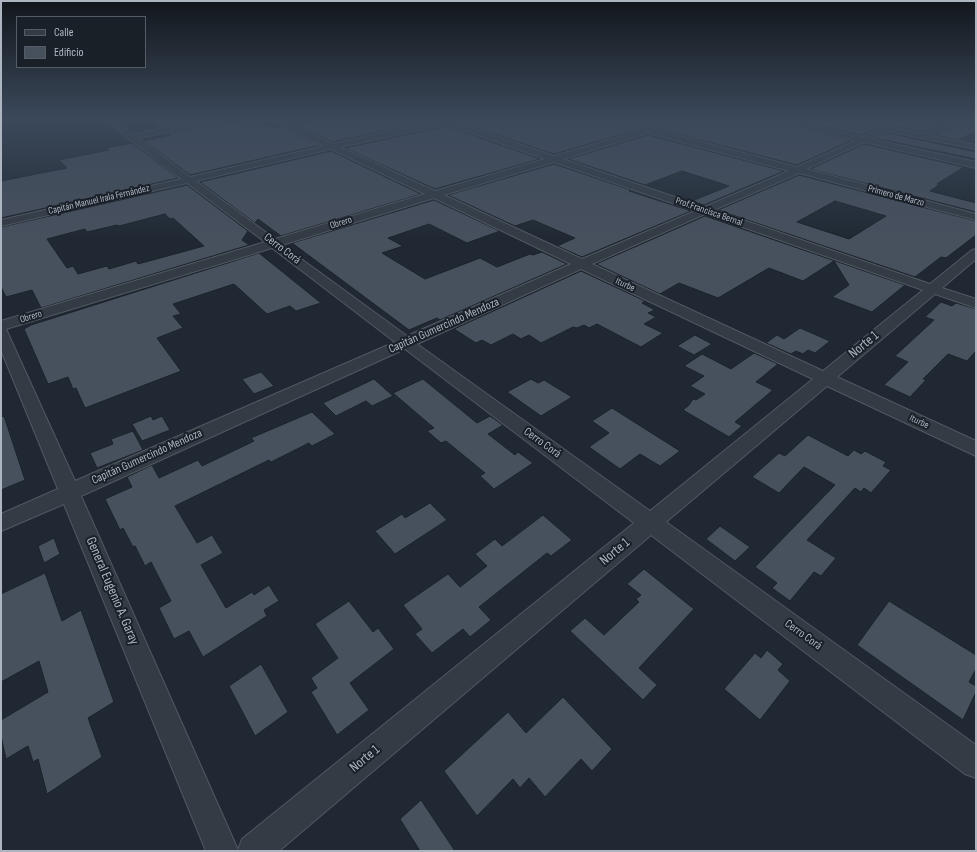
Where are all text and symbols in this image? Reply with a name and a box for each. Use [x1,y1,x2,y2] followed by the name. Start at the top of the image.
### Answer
[16,16,146,68] legend
[54,25,74,40] text: Calle
[54,45,83,60] text: Edificio
[47,183,151,217] street label: Capitán Manuel Irala Fernández
[866,183,926,209] street label: Primero de Marzo
[674,195,744,229] street label: Prof.Francisca Bernal
[328,214,354,232] street label: Obrero
[261,230,303,268] street label: Cerro Corá
[613,275,637,295] street label: Iturbe
[386,295,502,357] street label: Capitán Gumercindo Mendoza
[18,308,44,326] street label: Obrero
[846,328,882,362] street label: Norte 1
[907,412,931,432] street label: Iturbe
[521,425,563,461] street label: Cerro Corá
[89,426,205,488] street label: Capitán Gumercindo Mendoza
[82,535,142,647] street label: General Eugenio A. Garay
[597,535,633,569] street label: Norte 1
[782,617,824,653] street label: Cerro Corá
[347,742,383,776] street label: Norte 1

